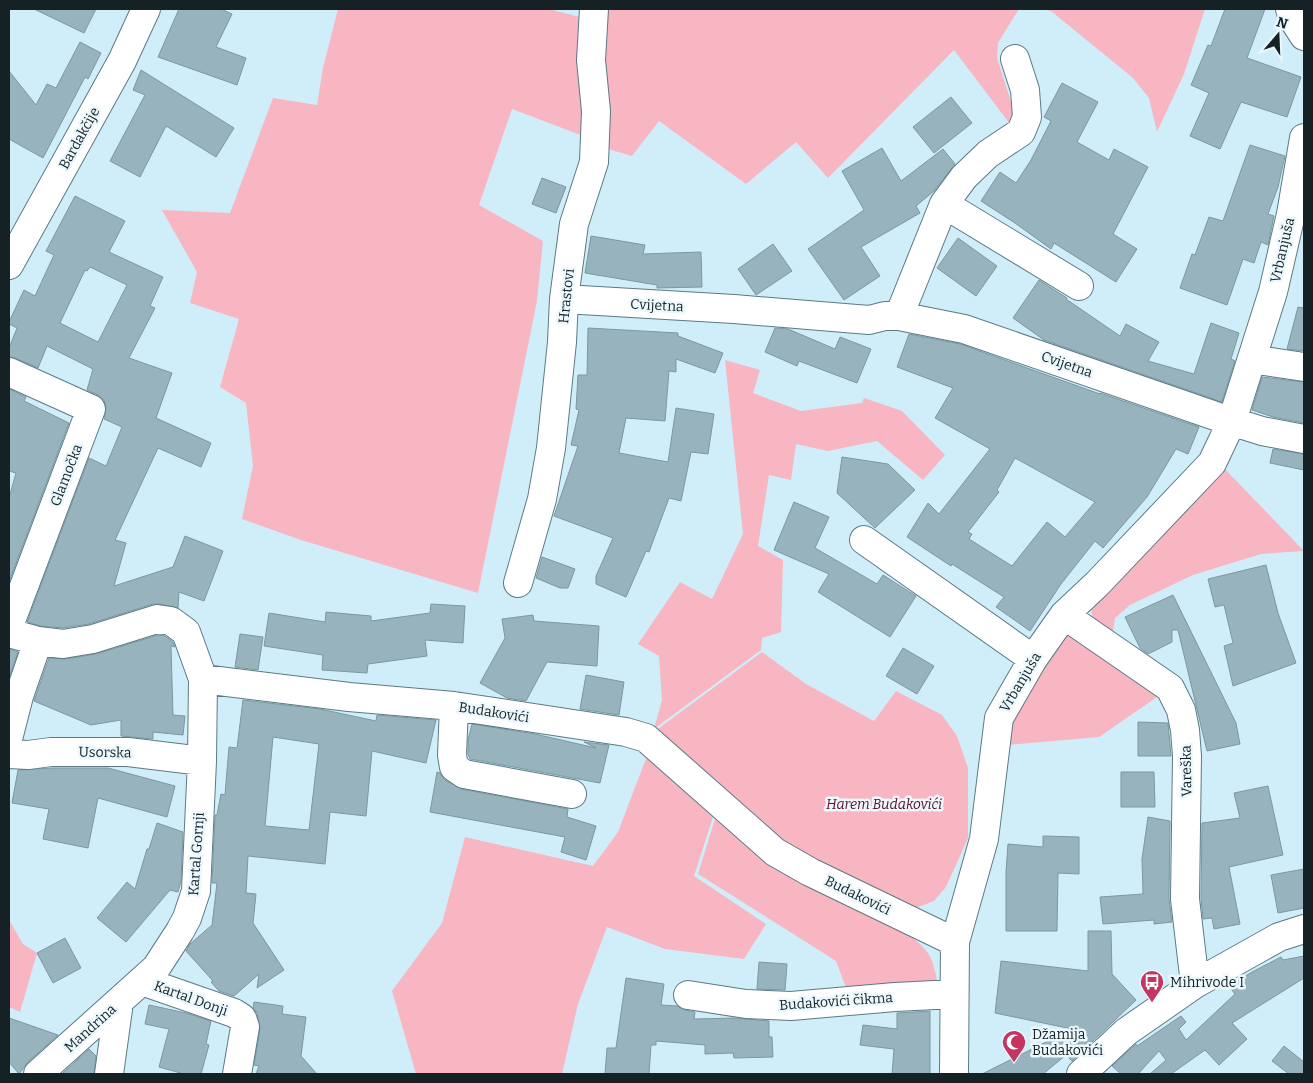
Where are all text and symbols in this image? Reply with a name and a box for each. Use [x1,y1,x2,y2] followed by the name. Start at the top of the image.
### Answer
[1253,10,1303,60] north arrow
[1274,13,1290,33] text: N
[55,104,103,172] street label: Bardakčije
[1267,215,1298,284] street label: Vrbanjuša
[555,268,578,324] street label: Hrastovi
[630,296,684,315] street label: Cvijetna
[1039,348,1095,381] street label: Cvijetna
[47,441,86,509] street label: Glamočka
[996,649,1045,715] street label: Vrbanjuša
[457,699,530,726] street label: Budakovići
[78,744,132,761] street label: Usorska
[1178,745,1195,797] street label: Vareška
[826,796,942,813] park label: Harem Budakovići
[185,812,208,896] street label: Kartal Gornji
[822,872,893,919] street label: Budakovići
[1139,969,1165,1003] bus stop icon: Mihrivode I
[1170,974,1244,991] place label: Mihrivode I
[152,977,230,1020] street label: Kartal Donji
[779,989,894,1014] street label: Budakovići čikma
[61,1000,120,1056] street label: Mandrina
[1032,1026,1103,1059] place label: Džamija Budakovići
[1001,1029,1027,1063] mosque icon: Džamija Budakovići

